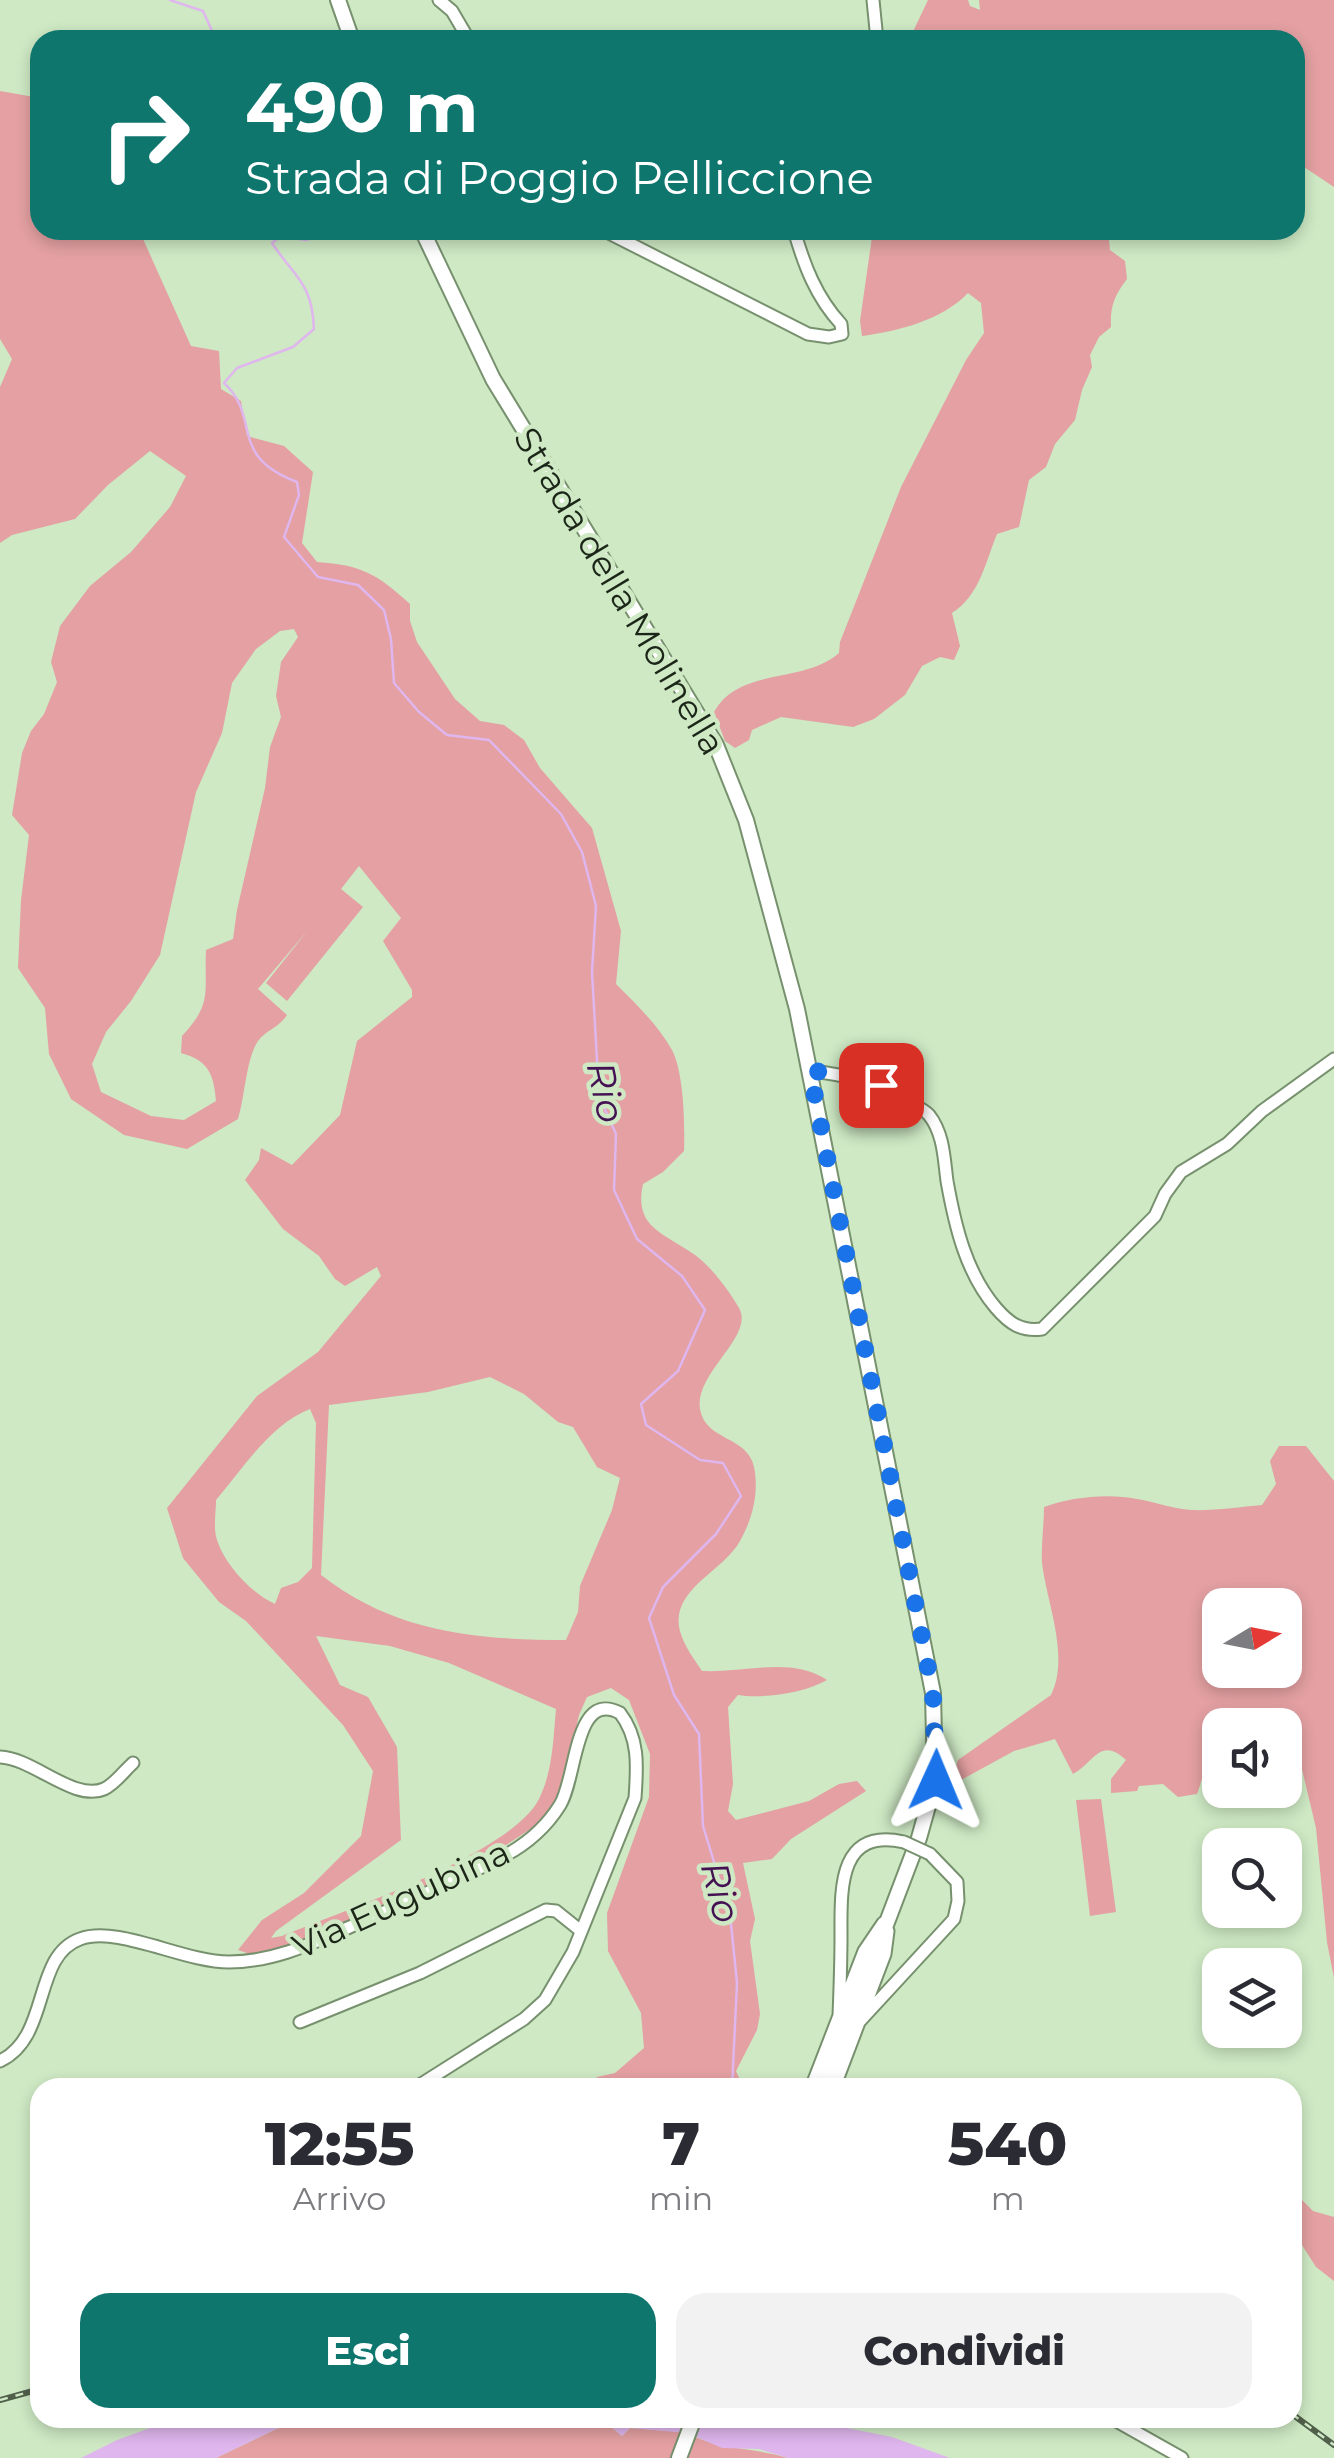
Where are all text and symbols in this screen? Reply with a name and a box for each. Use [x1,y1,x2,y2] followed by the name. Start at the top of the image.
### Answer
[245,64,478,150] text: 490 m
[80,70,210,200] icon: right
[245,150,874,205] text: Strada di Poggio Pelliccione
[505,419,735,763] street label: Strada della Molinella
[839,1043,924,1128] pin
[577,1057,635,1127] water label: Rio
[854,1058,909,1113] icon: arrive
[1202,1588,1302,1688] north arrow
[1202,1588,1302,2048] map controls
[1202,1708,1302,1808] button: sound
[884,1728,988,1832] position arrow
[1202,1828,1302,1928] button: search
[286,1830,516,1968] street label: Via Eugubina
[691,1856,751,1928] water label: Rio
[1202,1948,1302,2048] button: layers
[265,2107,414,2180] text: 12:55
[662,2107,700,2180] text: 7
[948,2107,1067,2180] text: 540
[293,2179,386,2218] text: Arrivo
[649,2179,713,2218] text: min
[991,2179,1025,2218] text: m
[80,2293,656,2408] button: Esci
[676,2293,1252,2408] button: Condividi

